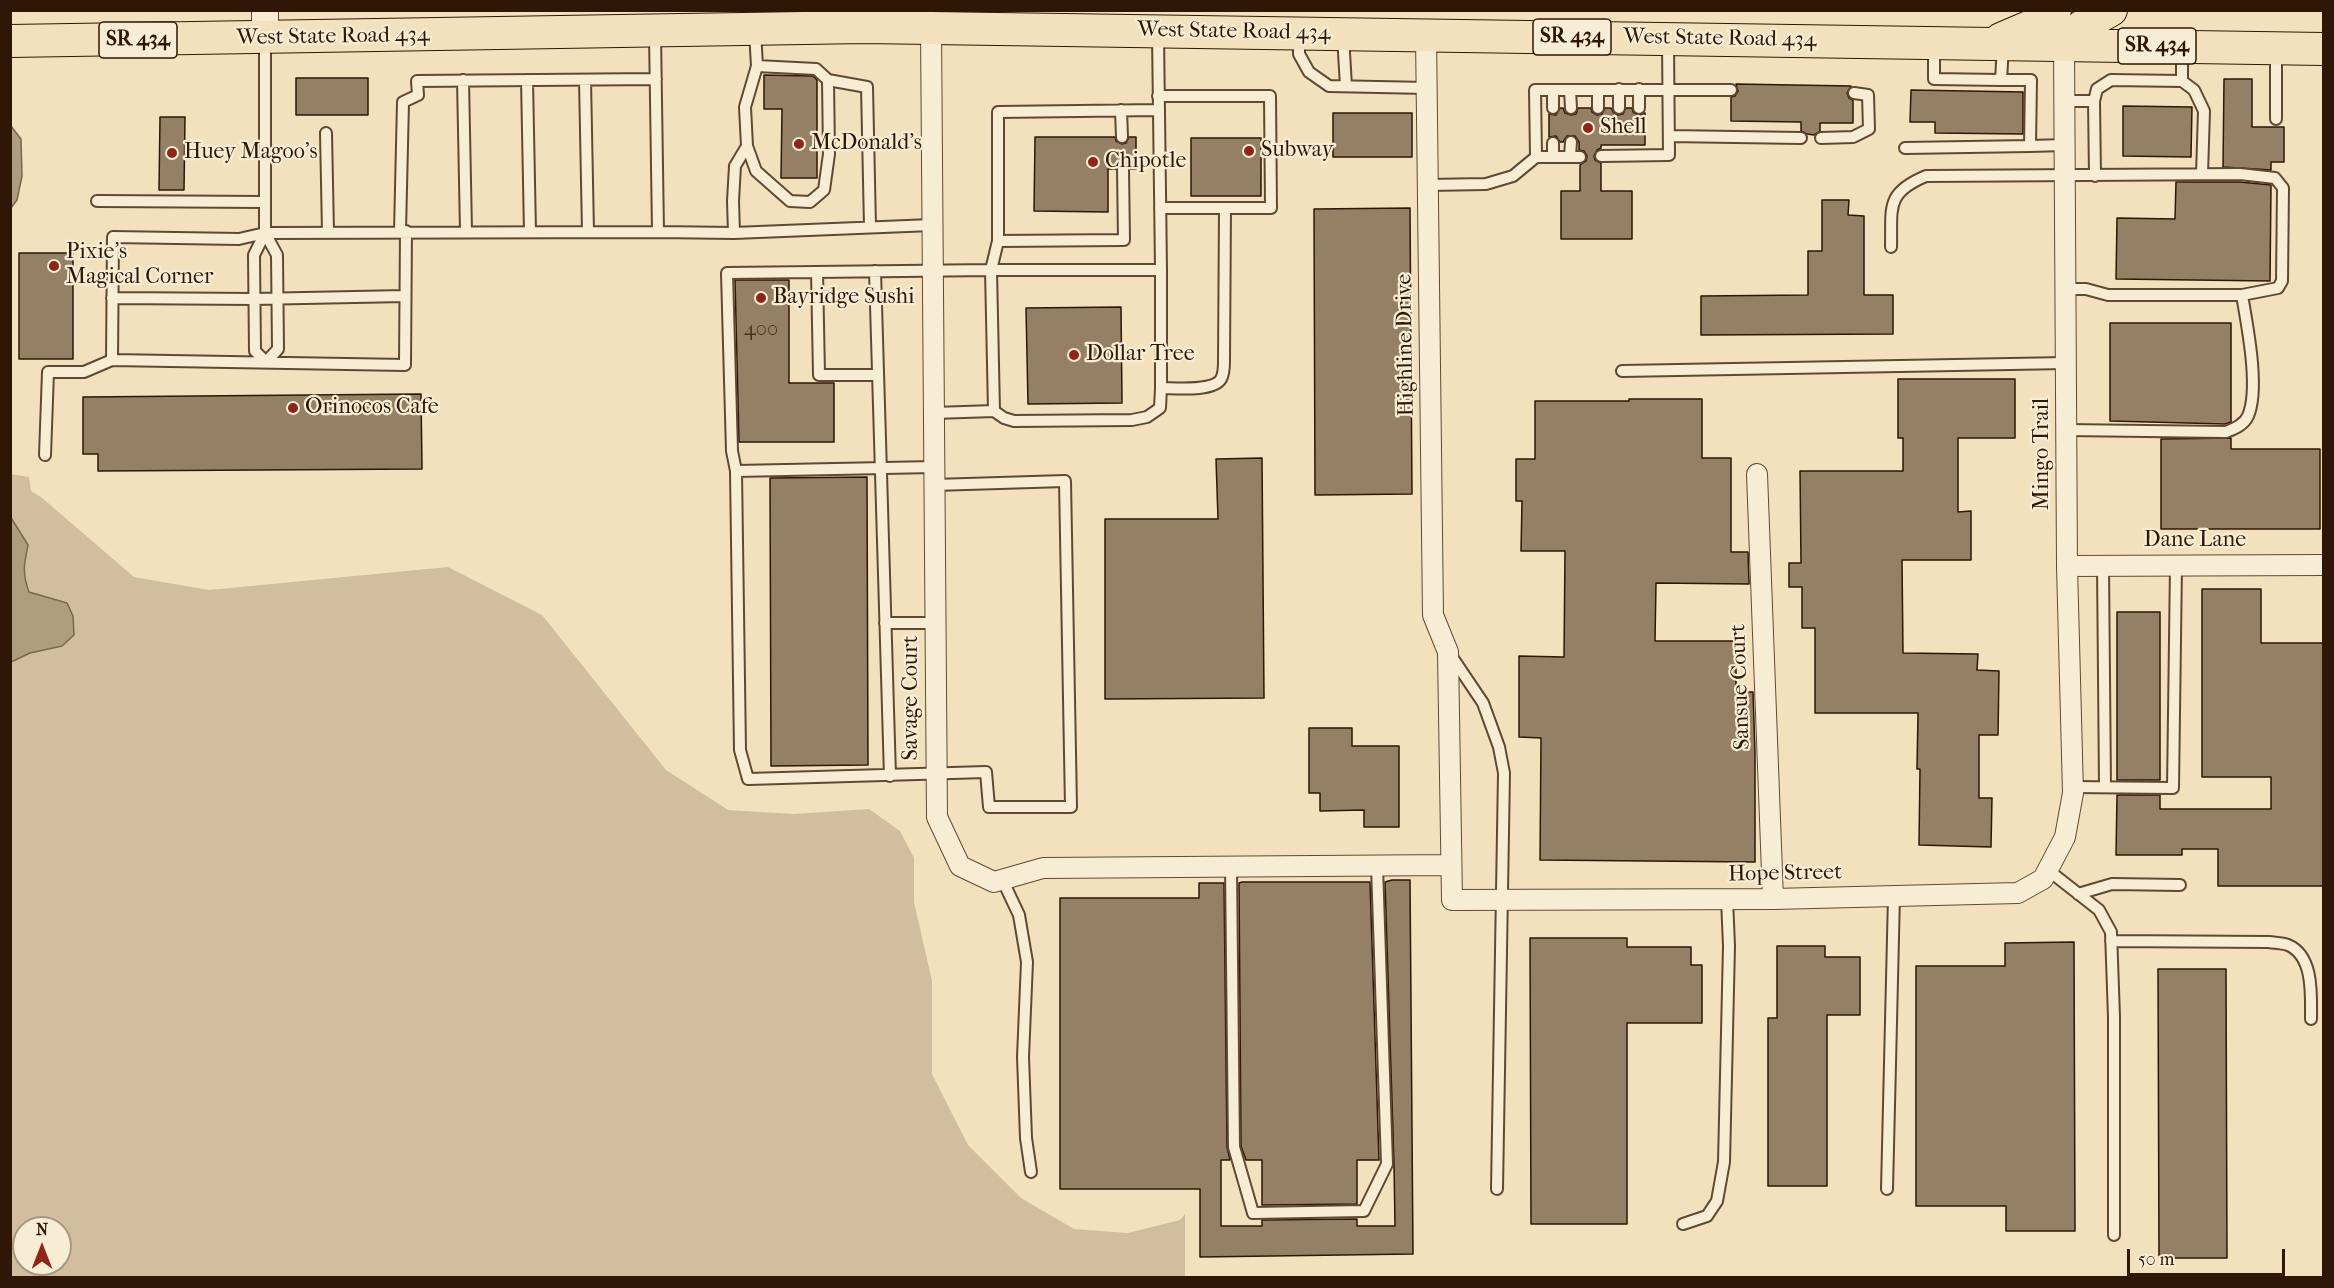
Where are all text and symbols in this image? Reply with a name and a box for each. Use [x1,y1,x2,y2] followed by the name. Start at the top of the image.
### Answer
[1137,17,1331,47] street label: West State Road 434
[1533,19,1611,55] road number: SR 434
[99,22,177,58] road number: SR 434
[236,22,430,52] street label: West State Road 434
[1623,24,1817,54] street label: West State Road 434
[2118,28,2196,64] road number: SR 434
[1600,115,1647,141] place label: Shell
[1581,121,1595,135] marker: Shell
[811,131,922,157] place label: McDonald's
[792,137,806,151] marker: McDonald's
[1261,138,1333,164] place label: Subway
[184,140,318,166] place label: Huey Magoo's
[1242,144,1256,158] marker: Subway
[165,146,179,160] marker: Huey Magoo's
[1105,149,1186,175] place label: Chipotle
[1086,155,1100,169] marker: Chipotle
[66,240,213,292] place label: Pixie's Magical Corner
[47,259,61,273] marker: Pixie's Magical Corner
[1392,274,1420,416] street label: Highline Drive
[773,285,914,311] place label: Bayridge Sushi
[754,291,768,305] marker: Bayridge Sushi
[744,318,778,342] house number: 400
[1086,342,1195,368] place label: Dollar Tree
[1067,348,1081,362] marker: Dollar Tree
[305,395,439,421] place label: Orinocos Cafe
[2030,398,2056,510] street label: Mingo Trail
[286,401,300,415] marker: Orinocos Cafe
[2144,528,2246,554] street label: Dane Lane
[1726,624,1756,750] street label: Sansue Court
[899,635,925,761] street label: Savage Court
[1728,860,1842,888] street label: Hope Street
[12,1216,72,1276] north arrow
[36,1220,48,1239] text: N
[2130,1237,2288,1275] scale bar
[2138,1249,2174,1270] text: 50 m

